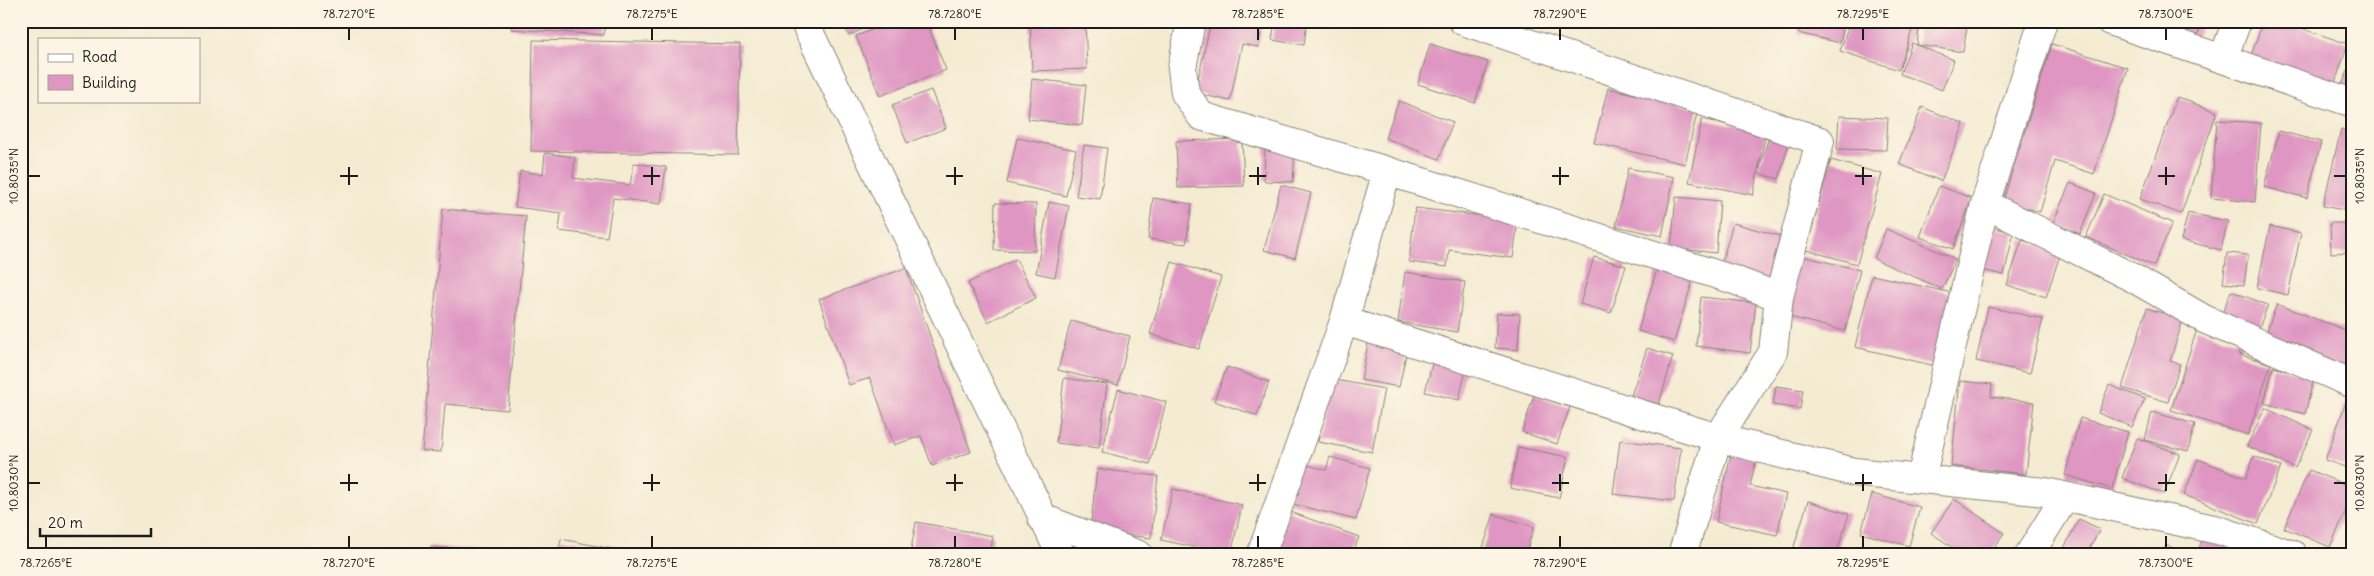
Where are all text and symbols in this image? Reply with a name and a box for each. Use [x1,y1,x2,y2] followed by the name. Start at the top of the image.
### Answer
[323,6,375,21] text: 78.7270°E
[626,6,678,21] text: 78.7275°E
[928,6,982,21] text: 78.7280°E
[1232,6,1284,21] text: 78.7285°E
[1533,6,1587,21] text: 78.7290°E
[1837,6,1889,21] text: 78.7295°E
[2139,6,2193,21] text: 78.7300°E
[38,38,200,102] legend
[82,47,117,66] text: Road
[82,73,137,92] text: Building
[6,148,21,204] text: 10.8035°N
[2352,148,2367,204] text: 10.8035°N
[6,455,21,511] text: 10.8030°N
[2352,455,2367,511] text: 10.8030°N
[40,506,151,538] scale bar
[48,513,83,532] text: 20 m
[20,555,72,570] text: 78.7265°E
[323,555,375,570] text: 78.7270°E
[626,555,678,570] text: 78.7275°E
[928,555,982,570] text: 78.7280°E
[1232,555,1284,570] text: 78.7285°E
[1533,555,1587,570] text: 78.7290°E
[1837,555,1889,570] text: 78.7295°E
[2139,555,2193,570] text: 78.7300°E

